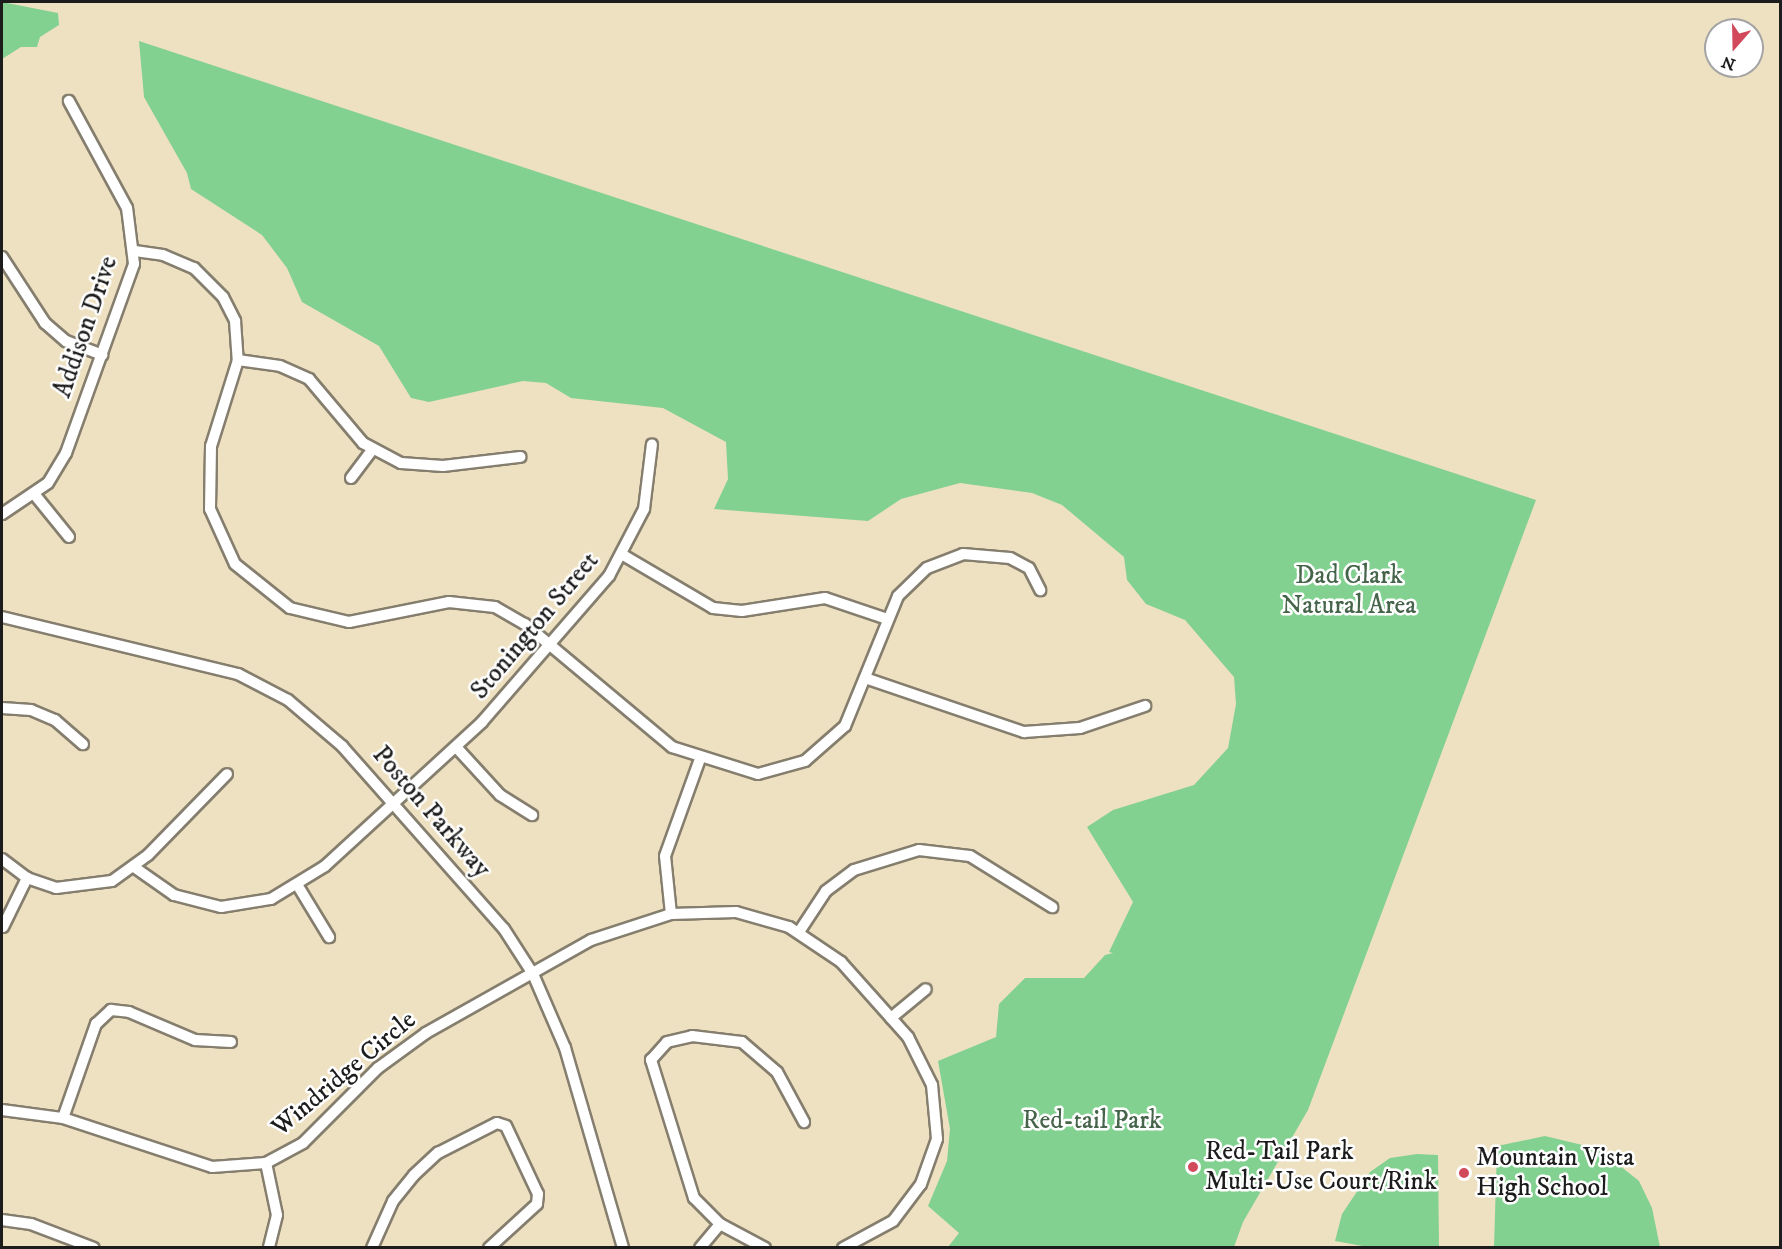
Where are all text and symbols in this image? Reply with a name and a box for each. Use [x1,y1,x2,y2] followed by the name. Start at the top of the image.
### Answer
[1704,18,1764,78] north arrow
[1719,51,1738,75] text: N
[47,252,125,402] street label: Addison Drive
[464,546,606,706] street label: Stonington Street
[1282,560,1416,622] park label: Dad Clark Natural Area
[365,740,497,884] street label: Poston Parkway
[266,1005,422,1143] street label: Windridge Circle
[1022,1105,1162,1137] park label: Red-tail Park
[1205,1136,1437,1198] place label: Red-Tail Park Multi-Use Court/Rink
[1476,1142,1634,1204] place label: Mountain Vista High School
[1186,1160,1200,1174] marker: Red-Tail Park Multi-Use Court/Rink
[1457,1166,1471,1180] marker: Mountain Vista High School

